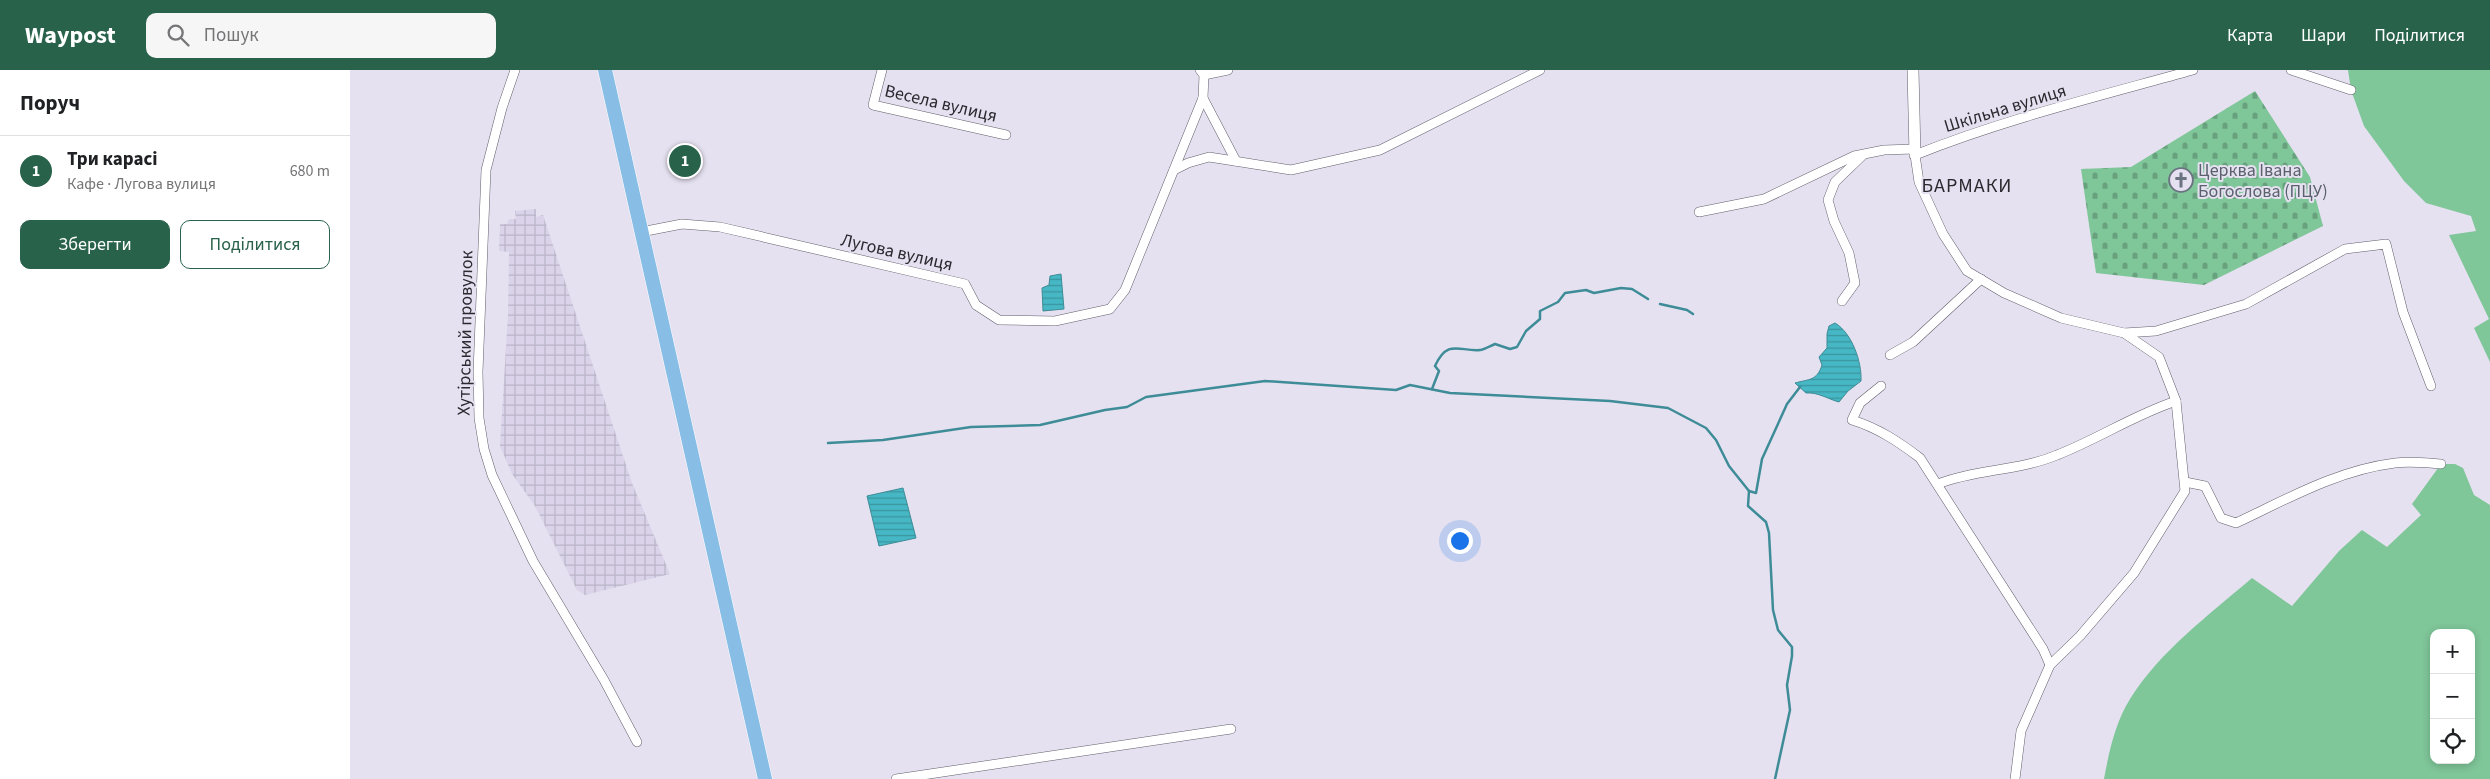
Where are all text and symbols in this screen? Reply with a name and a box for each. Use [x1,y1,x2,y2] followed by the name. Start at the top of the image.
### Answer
[146,13,496,58] search box
[25,18,116,53] text: Waypost
[164,21,192,49] icon: search
[204,22,259,49] text: Пошук
[2227,23,2273,48] text: Карта
[2301,23,2346,48] text: Шари
[2374,23,2465,48] text: Поділитися
[882,78,1000,129] street label: Весела вулиця
[1941,78,2069,139] street label: Шкільна вулиця
[20,88,80,118] text: Поруч
[669,142,701,180] pin: 1
[67,146,158,173] text: Три карасі
[2198,158,2328,204] place label: Церква Івана Богослова (ПЦУ)
[32,160,40,182] text: 1
[290,160,330,182] text: 680 m
[2168,167,2194,193] church icon: Церква Івана Богослова (ПЦУ)
[1922,172,2012,200] district label: БАРМАКИ
[67,173,216,195] text: Кафе · Лугова вулиця
[20,220,170,269] button: Зберегти
[180,220,330,269] button: Поділитися
[838,227,955,278] street label: Лугова вулиця
[452,250,479,416] street label: Хутірський провулок
[1447,528,1473,554] your location
[2430,629,2475,764] map controls
[2430,629,2475,674] button: +
[2430,674,2475,719] button: −
[2430,719,2475,764] button: locate

